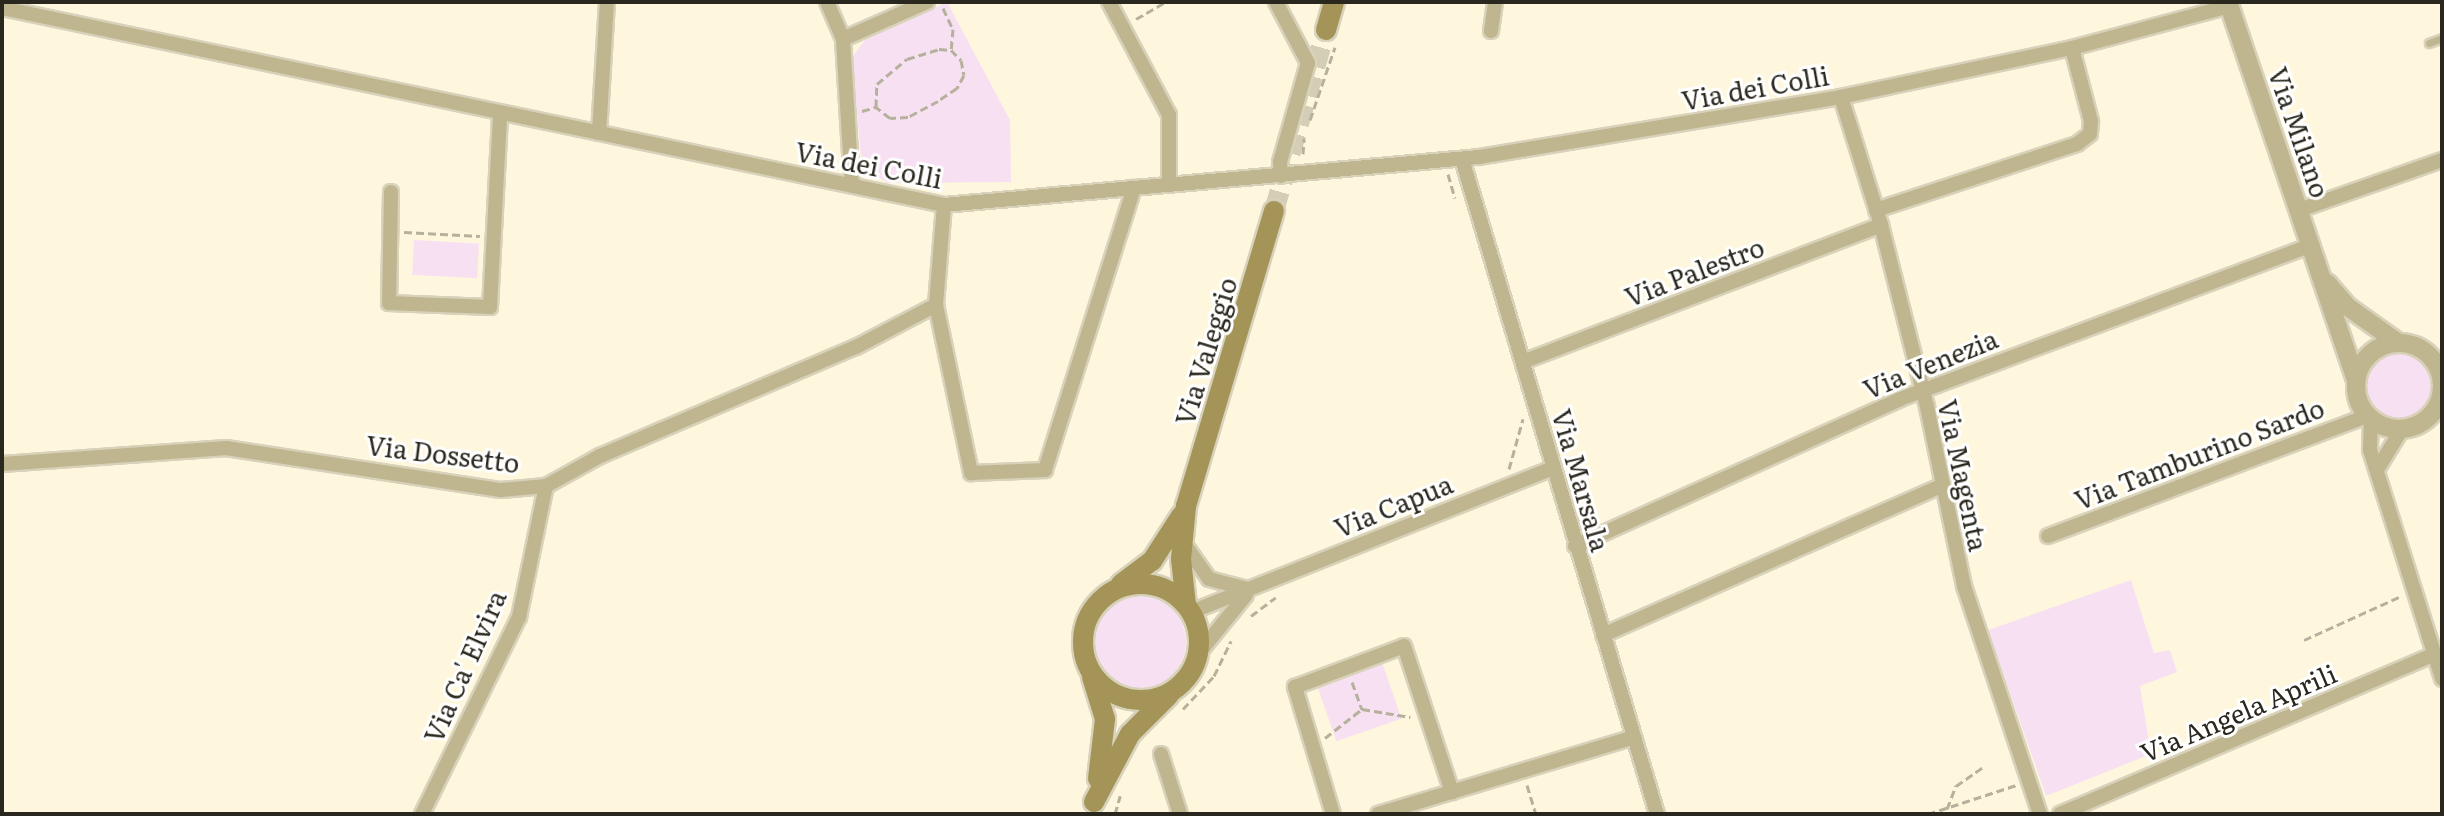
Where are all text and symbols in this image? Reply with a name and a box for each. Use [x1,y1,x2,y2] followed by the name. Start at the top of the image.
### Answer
[1679,59,1831,115] street label: Via dei Colli
[2263,63,2337,201] street label: Via Milano
[793,134,945,194] street label: Via dei Colli
[1620,230,1768,312] street label: Via Palestro
[1168,273,1242,429] street label: Via Valeggio
[1858,322,2002,404] street label: Via Venezia
[2070,391,2328,515] street label: Via Tamburino Sardo
[1933,396,1995,554] street label: Via Magenta
[1547,405,1617,555] street label: Via Marsala
[365,428,521,478] street label: Via Dossetto
[1329,467,1457,543] street label: Via Capua
[416,585,512,747] street label: Via Ca' Elvira
[2135,657,2341,767] street label: Via Angela Aprili

